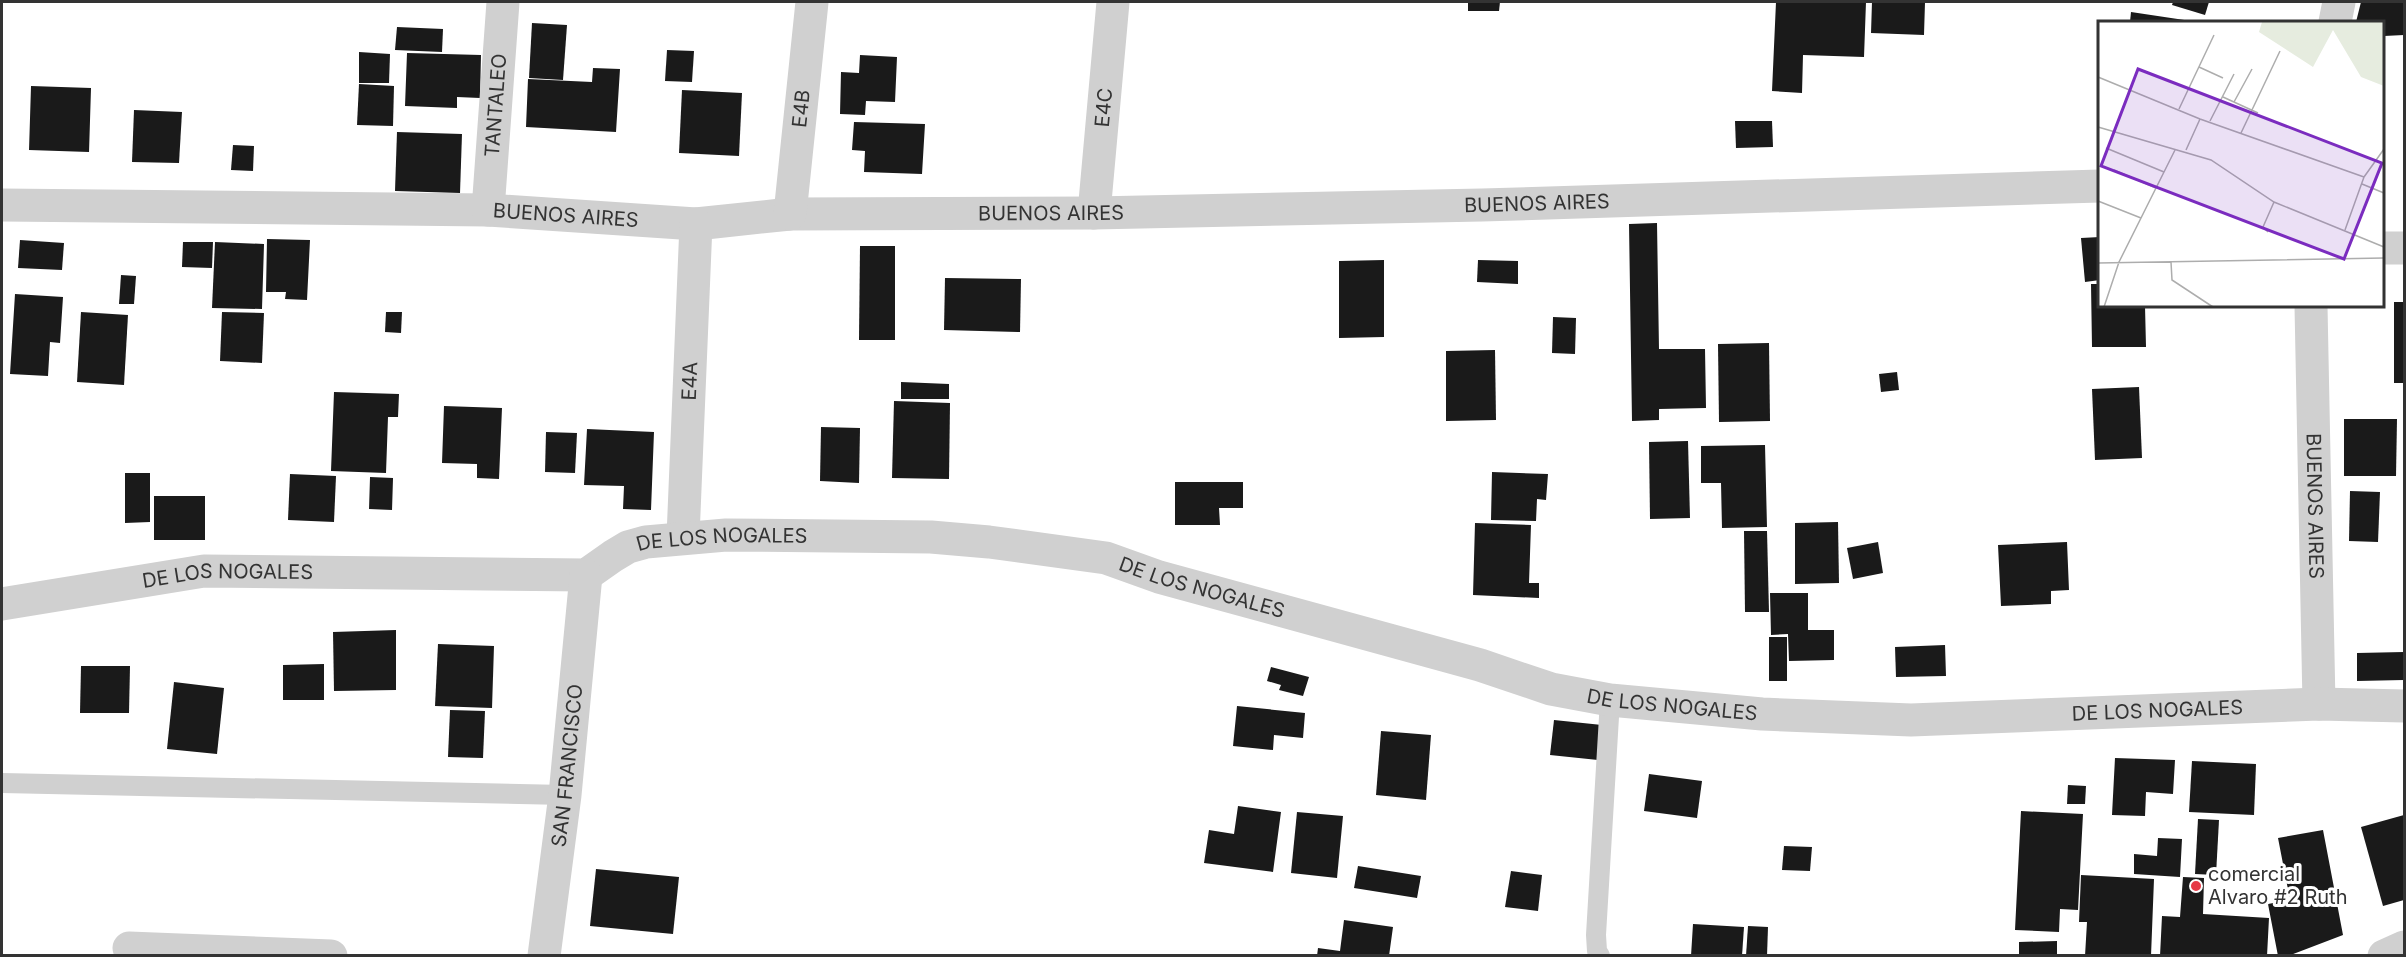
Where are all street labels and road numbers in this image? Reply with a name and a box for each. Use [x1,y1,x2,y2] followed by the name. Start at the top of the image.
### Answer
[480,53,511,158] street label: TANTALEO
[1090,87,1117,128] street label: E4C
[787,88,815,129] street label: E4B
[1464,189,1610,217] street label: BUENOS AIRES
[492,198,639,232] street label: BUENOS AIRES
[978,200,1124,225] street label: BUENOS AIRES
[677,361,702,401] street label: E4A
[2302,433,2328,579] street label: BUENOS AIRES
[634,523,808,556] street label: DE LOS NOGALES
[1116,552,1287,623] street label: DE LOS NOGALES
[140,559,313,593] street label: DE LOS NOGALES
[546,683,588,848] street label: SAN FRANCISCO
[1585,684,1759,726] street label: DE LOS NOGALES
[2071,695,2244,726] street label: DE LOS NOGALES

